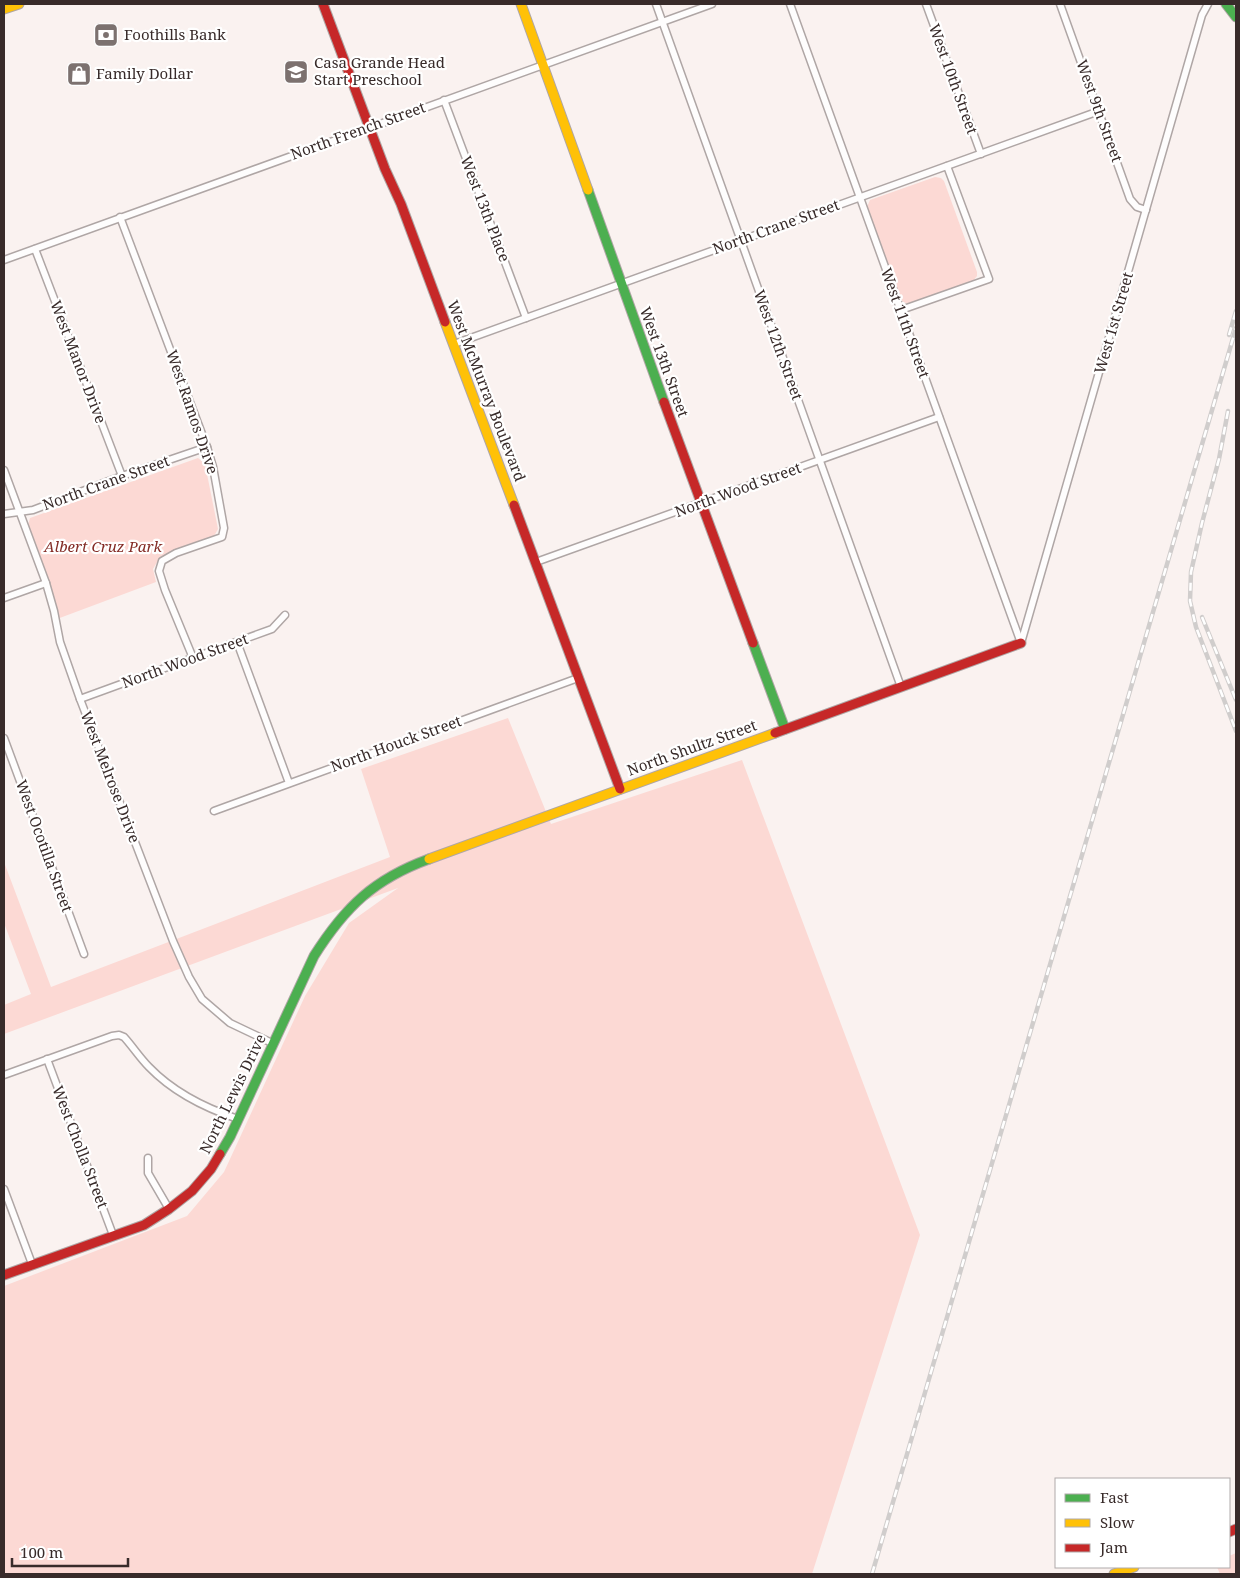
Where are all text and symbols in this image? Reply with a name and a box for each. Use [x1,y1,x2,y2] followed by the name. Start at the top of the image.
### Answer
[925,21,983,137] street label: West 10th Street
[93,22,119,48] bank icon: Foothills Bank
[124,24,226,44] place label: Foothills Bank
[314,52,445,89] place label: Casa Grande Head Start Preschool
[1072,57,1128,165] street label: West 9th Street
[283,59,309,85] school or university icon: Casa Grande Head Start Preschool
[66,61,92,87] shop icon: Family Dollar
[96,63,193,83] place label: Family Dollar
[287,96,428,164] street label: North French Street
[457,153,515,264] street label: West 13th Place
[709,194,842,258] street label: North Crane Street
[877,265,935,381] street label: West 11th Street
[1089,270,1137,376] street label: West 1st Street
[750,287,808,403] street label: West 12th Street
[46,297,112,426] street label: West Manor Drive
[443,297,531,484] street label: West McMurray Boulevard
[636,304,694,420] street label: West 13th Street
[162,347,224,476] street label: West Ramos Drive
[39,450,172,514] street label: North Crane Street
[672,457,804,521] street label: North Wood Street
[43,536,162,556] park label: Albert Cruz Park
[119,628,251,692] street label: North Wood Street
[77,708,145,845] street label: West Melrose Drive
[327,710,464,776] street label: North Houck Street
[624,714,759,780] street label: North Shultz Street
[12,777,78,915] street label: West Ocotilla Street
[194,1030,270,1157] street label: North Lewis Drive
[48,1083,114,1211] street label: West Cholla Street
[1055,1478,1230,1568] legend
[1100,1487,1129,1507] text: Fast
[1100,1512,1134,1532] text: Slow
[12,1536,129,1568] scale bar
[1099,1537,1128,1557] text: Jam
[20,1542,63,1562] text: 100 m

